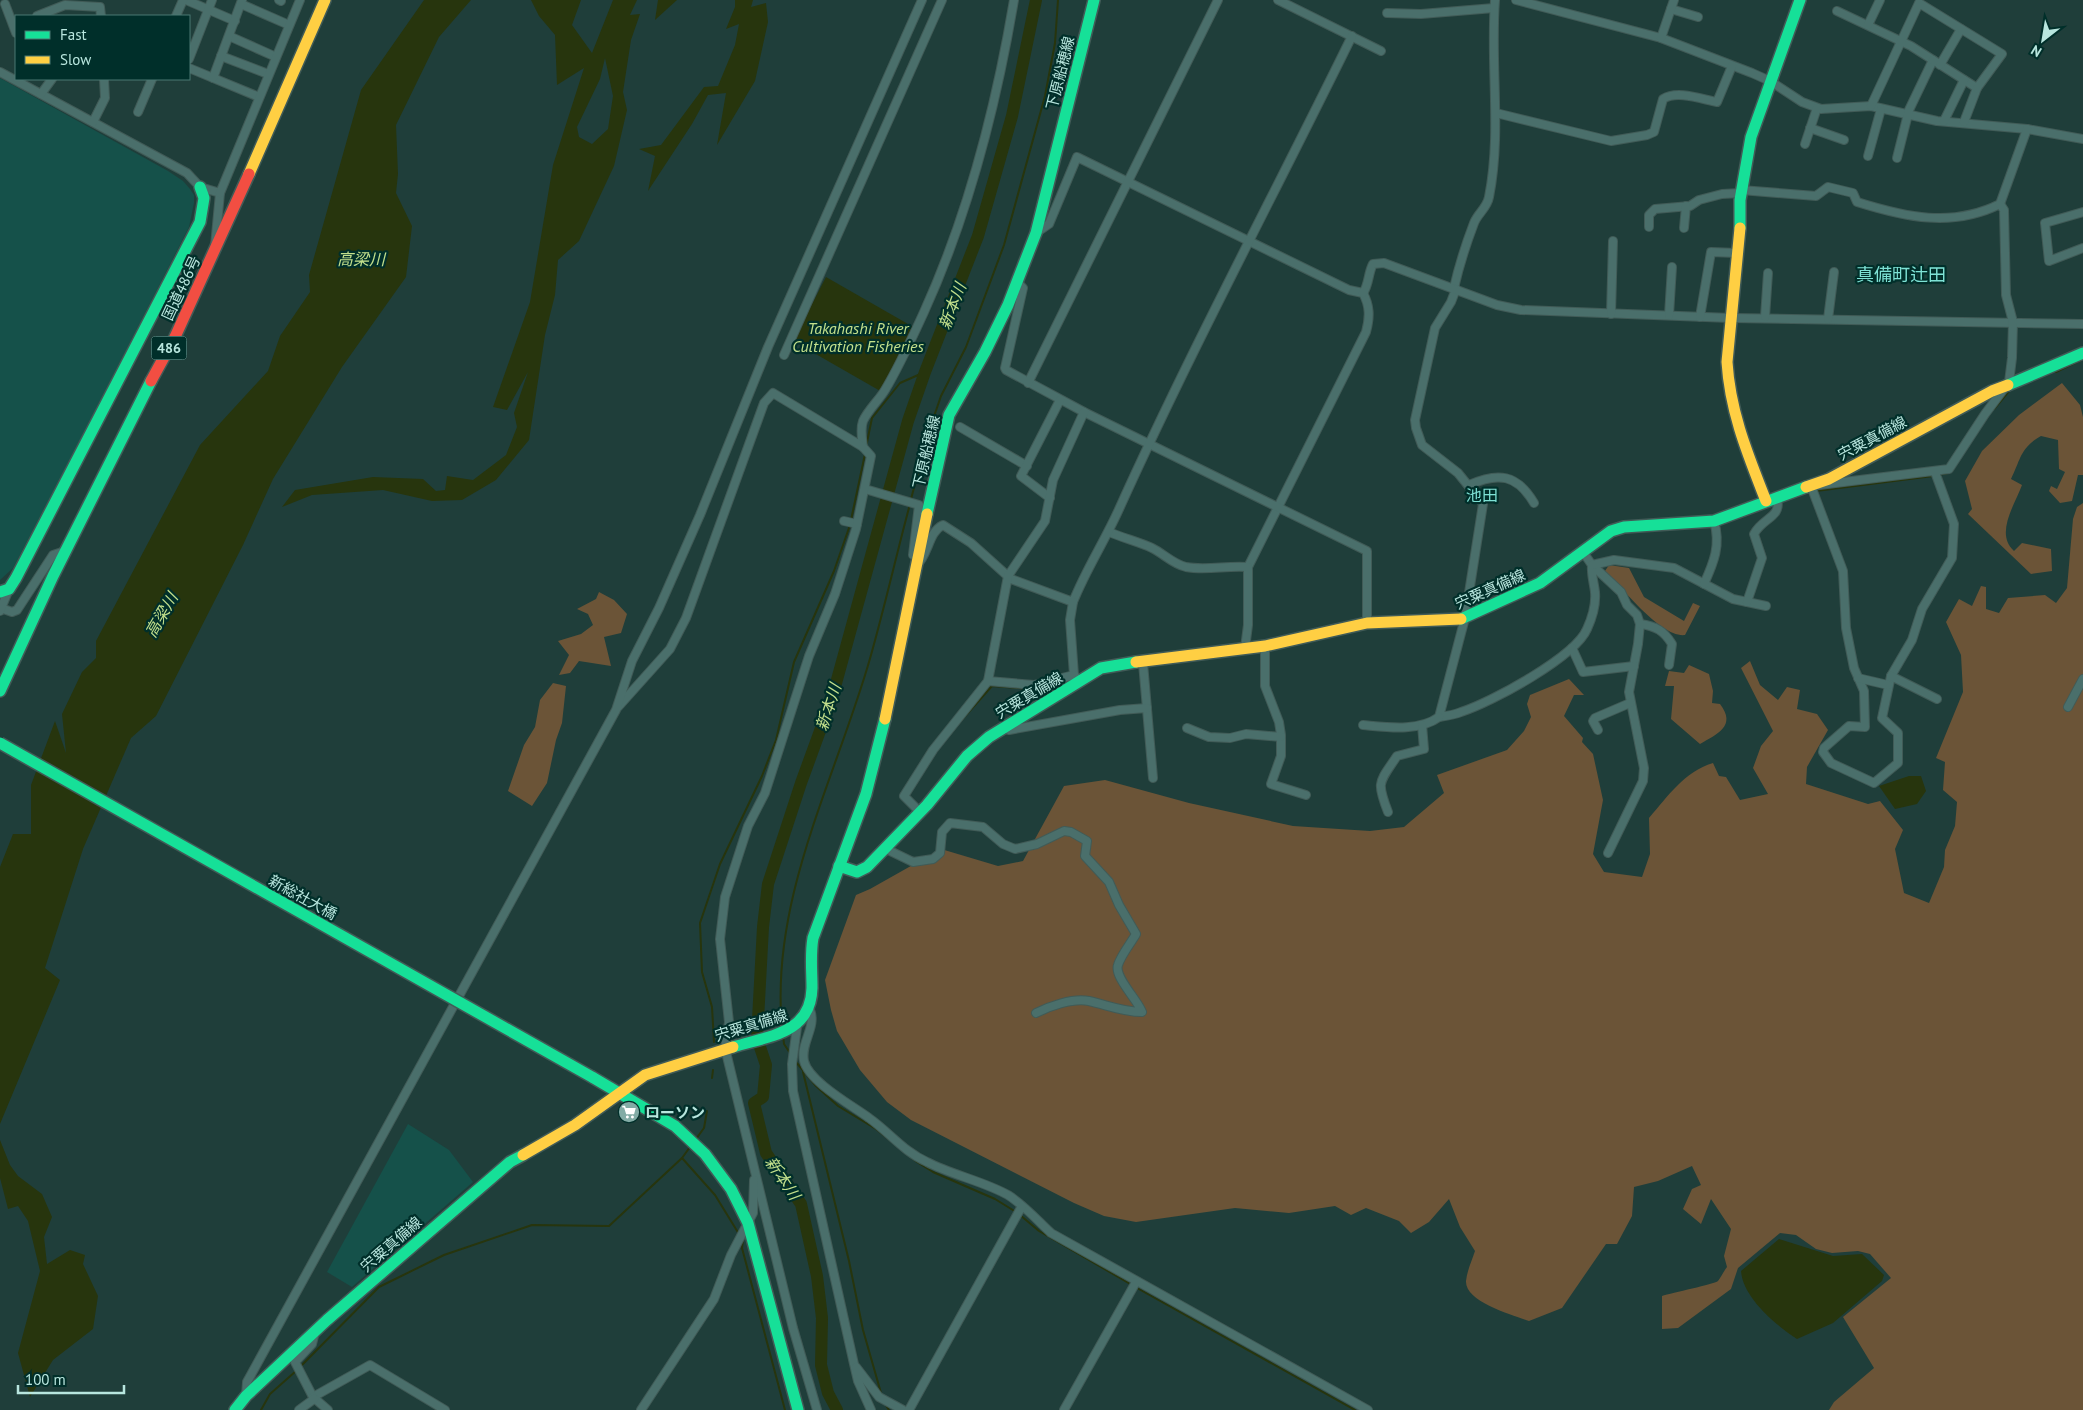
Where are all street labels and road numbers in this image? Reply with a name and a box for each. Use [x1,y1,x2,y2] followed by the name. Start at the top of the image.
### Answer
[1042,34,1078,112] street label: 下原船穂線
[158,252,204,324] street label: 国道486号
[152,336,186,359] road number: 486
[1834,412,1910,464] street label: 宍粟真備線
[908,413,944,491] street label: 下原船穂線
[1452,565,1528,613] street label: 宍粟真備線
[992,668,1066,722] street label: 宍粟真備線
[266,871,340,923] street label: 新総社大橋
[712,1005,790,1045] street label: 宍粟真備線
[356,1212,426,1276] street label: 宍粟真備線

